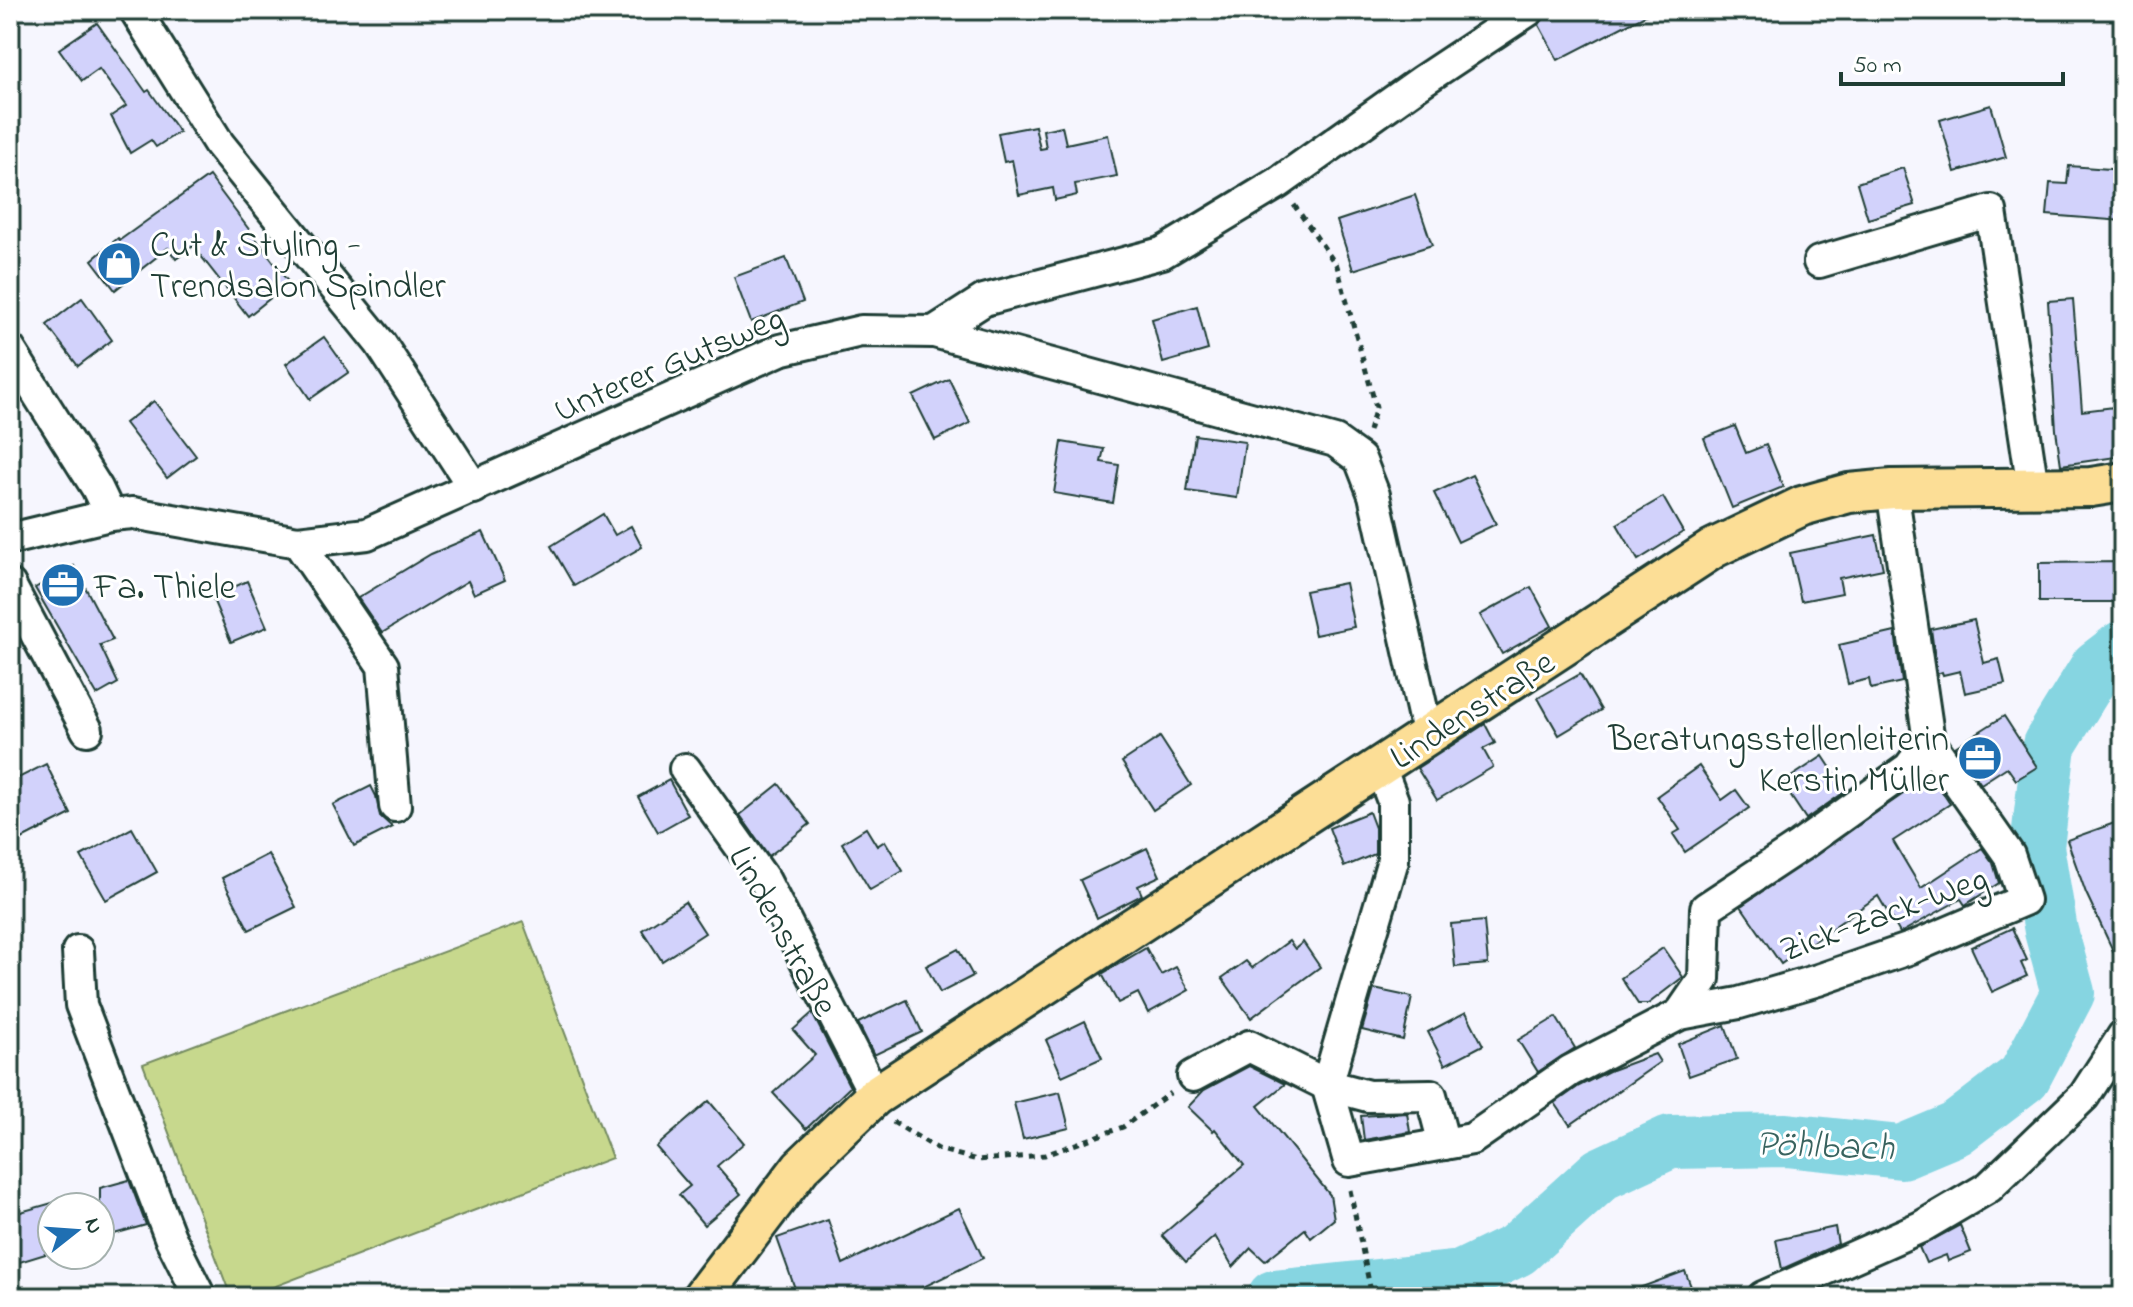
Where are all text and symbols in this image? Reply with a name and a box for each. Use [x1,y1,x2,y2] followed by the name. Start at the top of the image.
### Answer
[1841,36,2063,86] scale bar
[1853,49,1902,84] text: 50 m
[150,221,447,315] place label: Cut & Styling - Trendsalon Spindler
[95,240,143,288] shop icon: Cut & Styling - Trendsalon Spindler
[546,294,793,439] street label: Unterer Gutsweg
[39,561,87,609] office icon: Fa. Thiele
[93,563,236,616] place label: Fa. Thiele
[1380,638,1567,785] street label: Lindenstraße
[1607,715,1950,809] place label: Beratungsstellenleiterin Kerstin Müller
[1956,734,2004,782] office icon: Beratungsstellenleiterin Kerstin Müller
[712,837,850,1028] street label: Lindenstraße
[1773,854,1996,978] street label: Zick-Zack-Weg
[1755,1118,1896,1178] water label: Pöhlbach
[36,1191,116,1271] north arrow
[75,1214,110,1238] text: N

